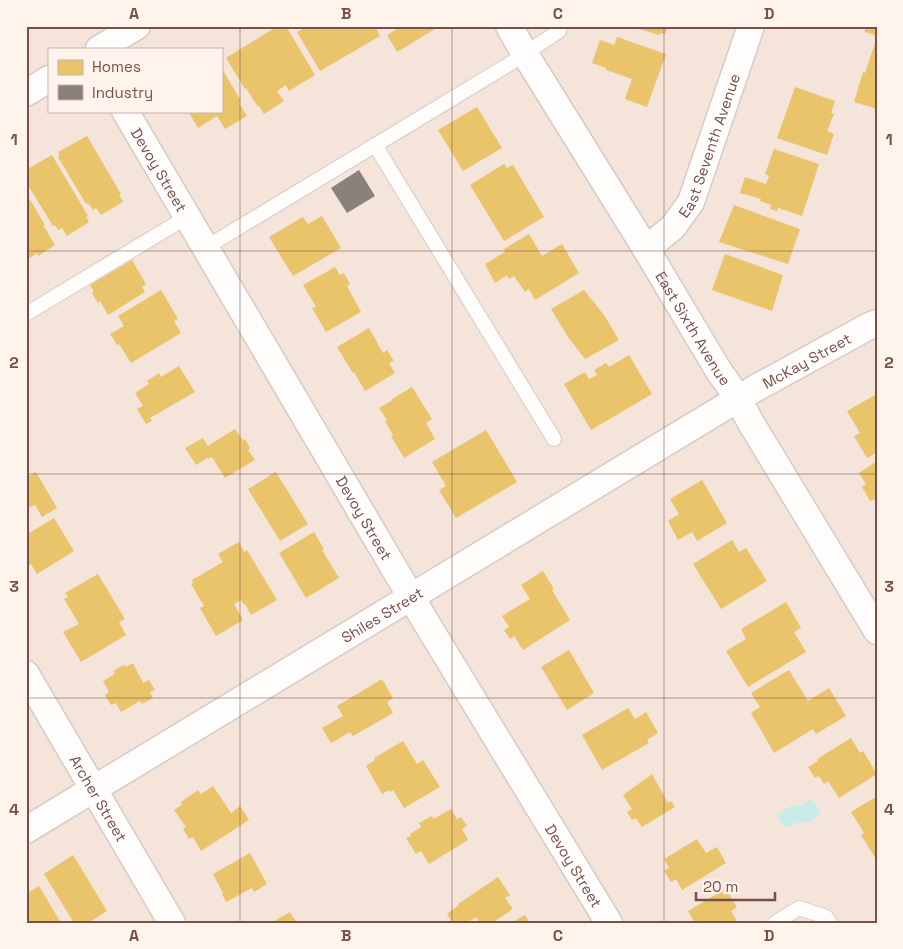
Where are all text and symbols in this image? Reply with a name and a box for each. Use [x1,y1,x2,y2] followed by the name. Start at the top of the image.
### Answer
[129,3,139,24] text: A
[341,3,351,24] text: B
[553,3,563,24] text: C
[764,3,774,24] text: D
[48,48,222,112] legend
[92,57,141,76] text: Homes
[674,71,744,221] street label: East Seventh Avenue
[92,83,153,102] text: Industry
[127,124,192,215] street label: Devoy Street
[10,129,18,150] text: 1
[885,129,893,150] text: 1
[652,267,736,389] street label: East Sixth Avenue
[759,328,854,392] street label: McKay Street
[9,352,19,373] text: 2
[884,352,894,373] text: 2
[332,472,397,563] street label: Devoy Street
[9,576,19,597] text: 3
[884,576,894,597] text: 3
[337,582,426,647] street label: Shiles Street
[66,751,132,845] street label: Archer Street
[9,799,19,820] text: 4
[884,799,894,820] text: 4
[541,820,607,911] street label: Devoy Street
[696,869,774,901] scale bar
[703,877,738,896] text: 20 m
[129,925,139,946] text: A
[341,925,351,946] text: B
[553,925,563,946] text: C
[764,925,774,946] text: D

